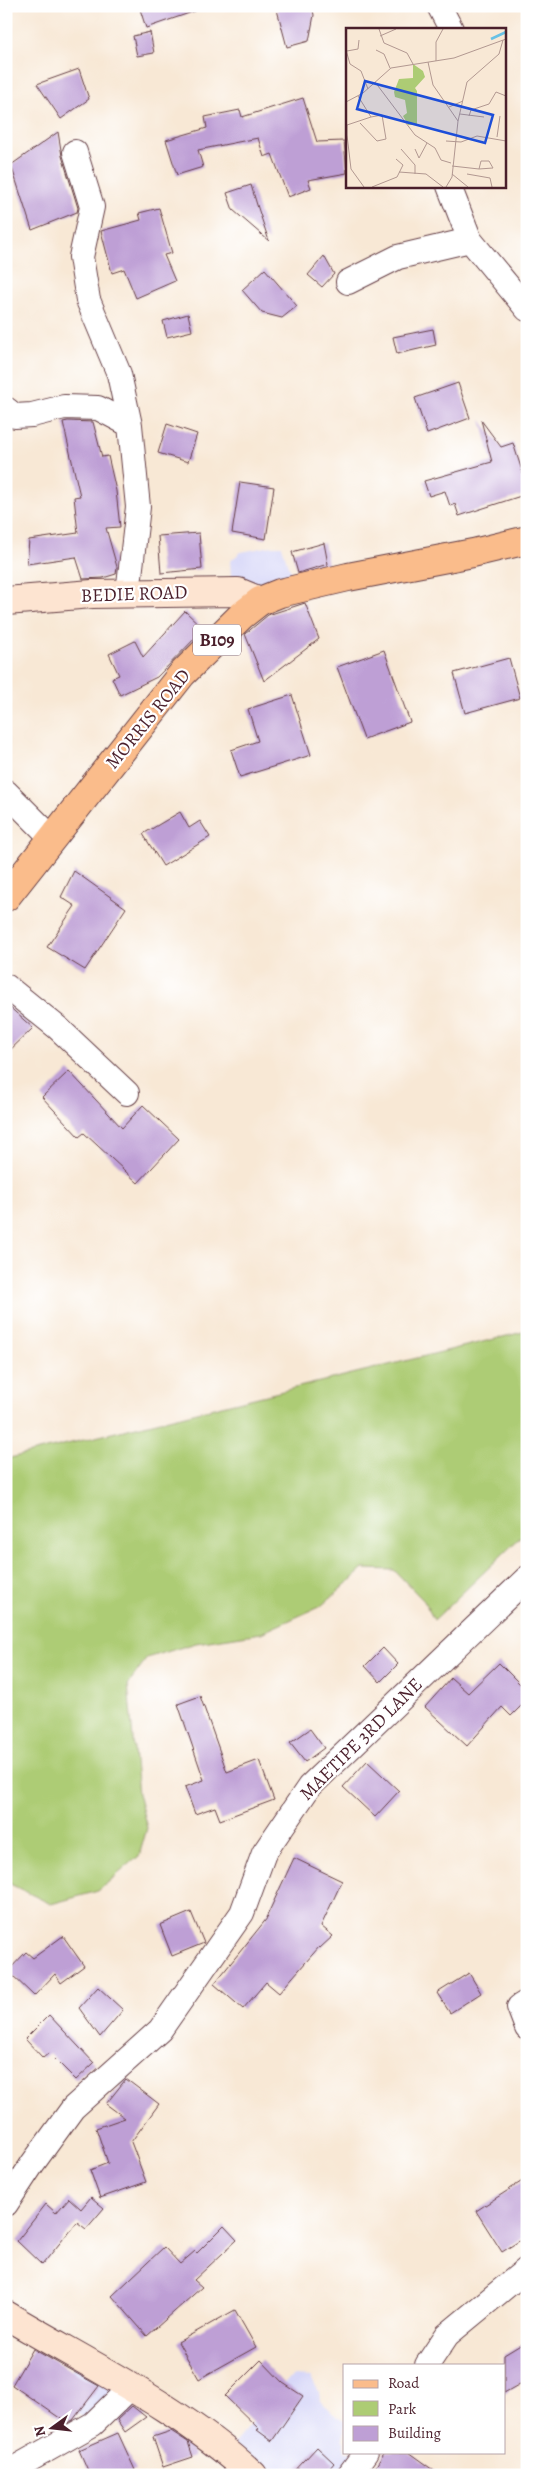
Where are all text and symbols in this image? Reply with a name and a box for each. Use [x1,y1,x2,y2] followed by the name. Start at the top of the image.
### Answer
[346,28,506,188] inset map
[80,579,188,609] street label: BEDIE ROAD
[193,624,241,656] road number: B109
[100,663,196,775] street label: MORRIS ROAD
[294,1672,428,1806] street label: MAETIPE 3RD LANE
[343,2364,506,2454] legend
[388,2373,420,2393] text: Road
[388,2399,417,2419] text: Park
[28,2404,78,2454] north arrow
[388,2423,441,2443] text: Building
[29,2424,50,2439] text: N

